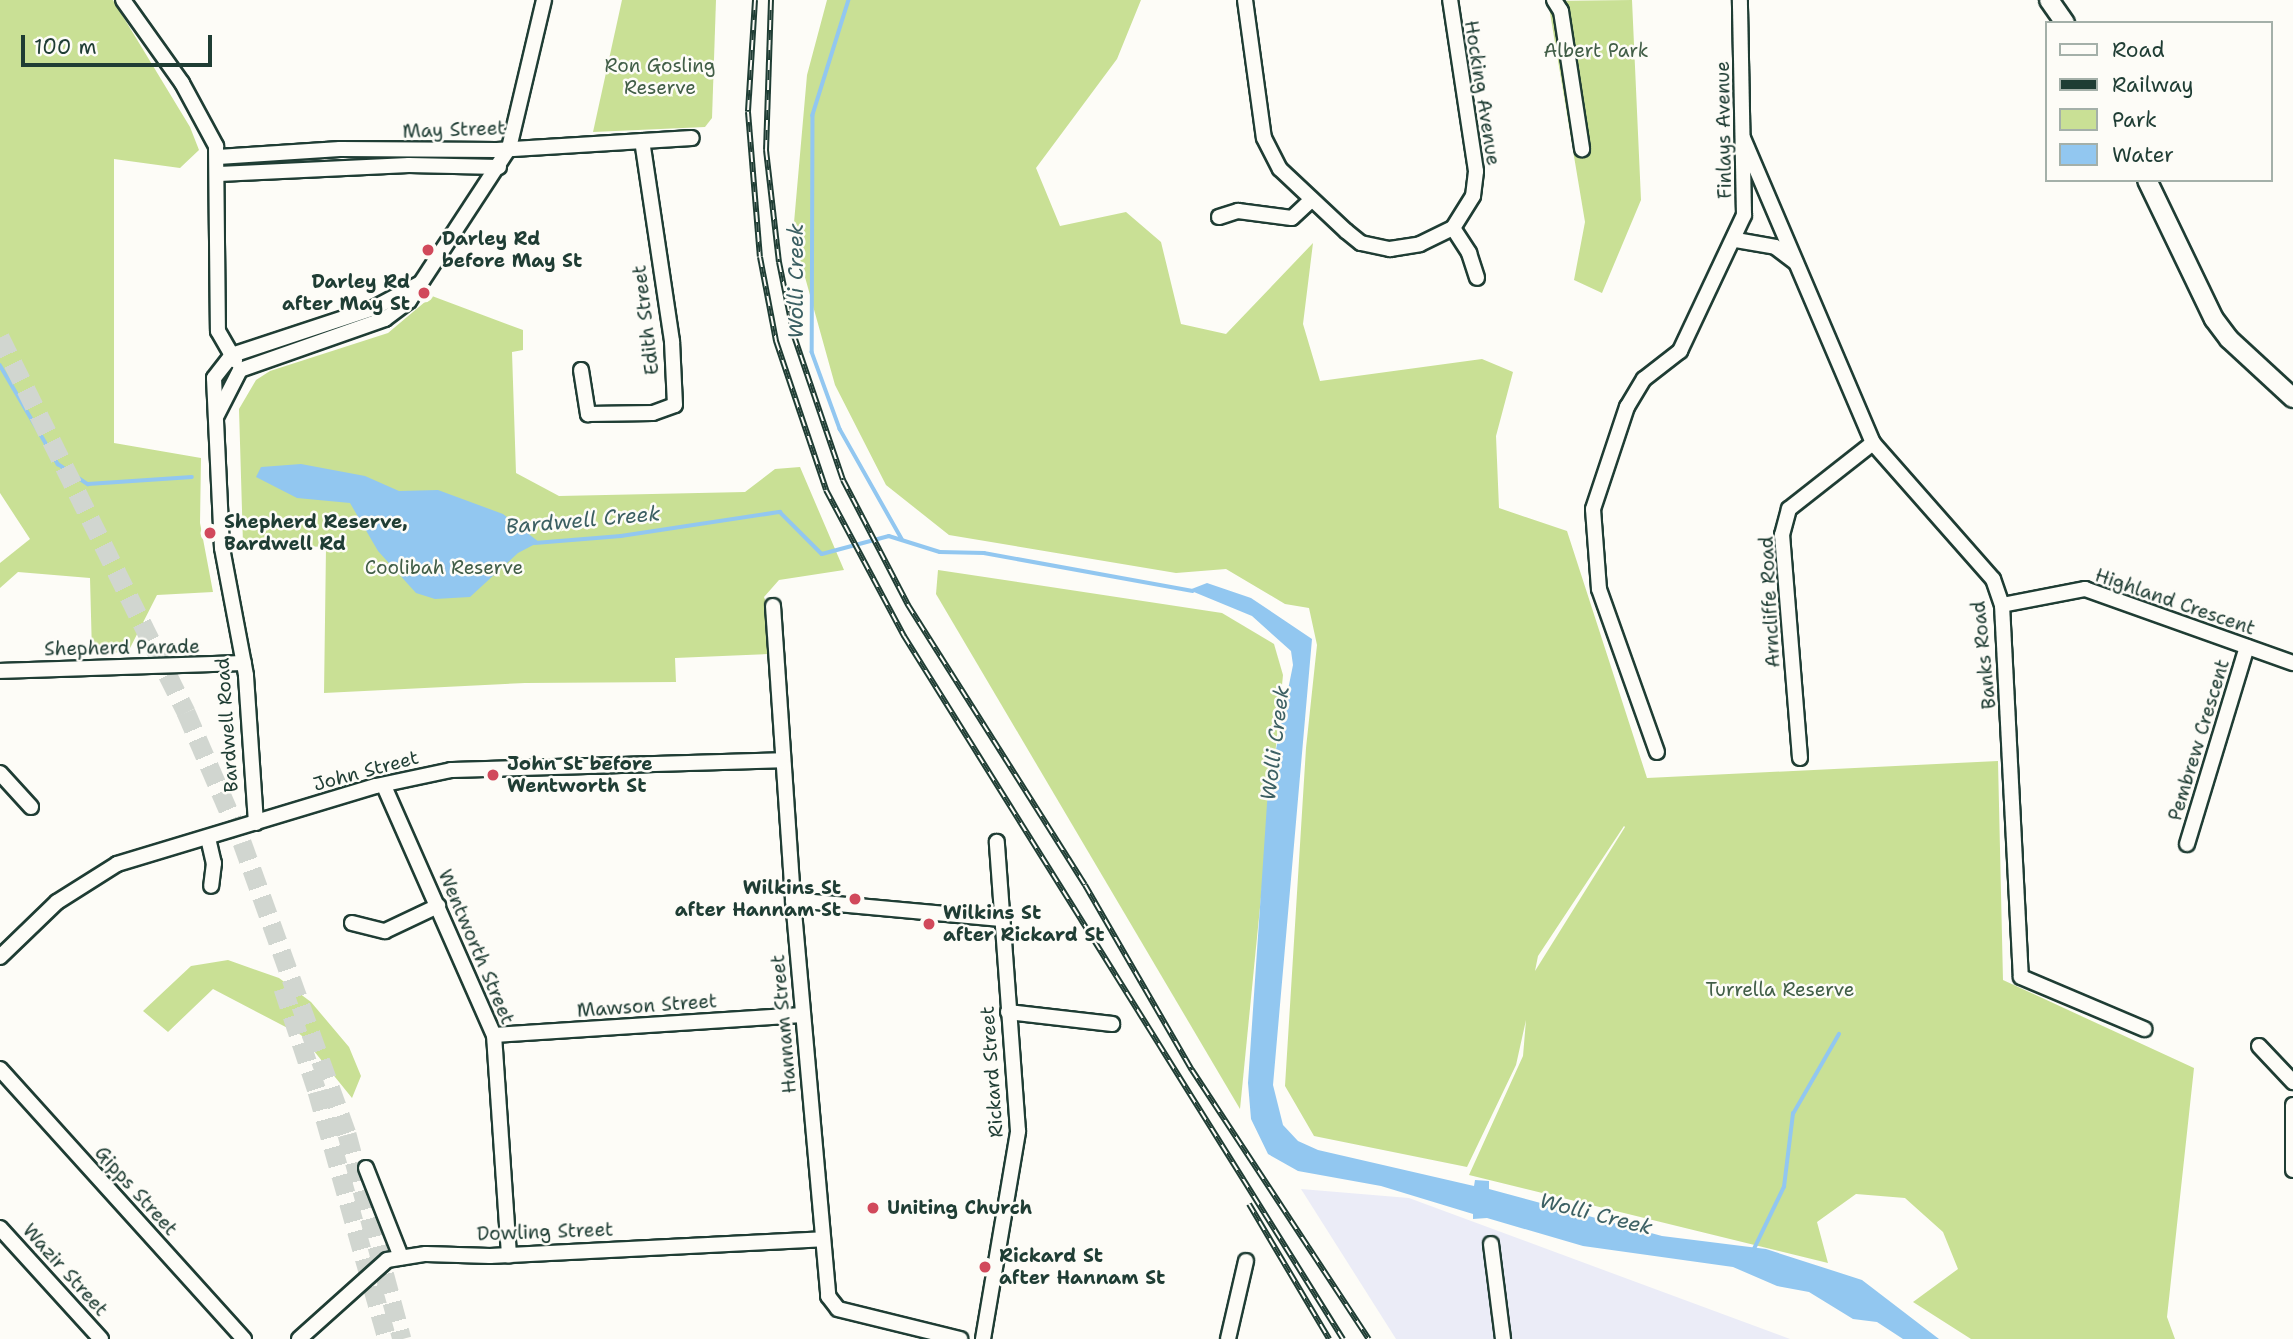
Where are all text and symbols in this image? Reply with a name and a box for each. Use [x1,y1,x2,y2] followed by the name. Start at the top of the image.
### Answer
[1459,19,1505,167] street label: Hocking Avenue
[24,21,215,65] scale bar
[2044,21,2272,182] legend
[34,33,97,61] text: 100 m
[2112,36,2165,64] text: Road
[1543,40,1649,62] park label: Albert Park
[605,55,715,99] park label: Ron Gosling Reserve
[1711,61,1737,199] street label: Finlays Avenue
[2112,71,2194,99] text: Railway
[2112,106,2157,134] text: Park
[402,117,506,143] street label: May Street
[2112,141,2174,169] text: Water
[783,223,809,339] water label: Wolli Creek
[442,228,582,272] place label: Darley Rd before May St
[420,242,436,258] marker: Darley Rd before May St
[628,264,664,376] street label: Edith Street
[282,271,410,315] place label: Darley Rd after May St
[416,285,432,301] marker: Darley Rd after May St
[505,501,661,539] water label: Bardwell Creek
[224,511,408,555] place label: Shepherd Reserve, Bardwell Rd
[202,525,218,541] marker: Shepherd Reserve, Bardwell Rd
[1755,536,1785,668] street label: Arncliffe Road
[365,557,523,579] park label: Coolibah Reserve
[2092,564,2258,640] street label: Highland Crescent
[1967,600,2001,710] street label: Banks Road
[44,635,200,661] street label: Shepherd Parade
[211,657,243,793] street label: Bardwell Road
[2164,657,2234,823] street label: Pembrew Crescent
[1255,684,1295,802] water label: Wolli Creek
[311,746,421,796] street label: John Street
[507,753,653,797] place label: John St before Wentworth St
[485,767,501,783] marker: John St before Wentworth St
[433,866,519,1028] street label: Wentworth Street
[675,877,841,921] place label: Wilkins St after Hannam St
[847,891,863,907] marker: Wilkins St after Hannam St
[943,902,1105,946] place label: Wilkins St after Rickard St
[921,916,937,932] marker: Wilkins St after Rickard St
[767,954,801,1094] street label: Hannam Street
[1705,979,1855,1001] park label: Turrella Reserve
[576,990,718,1022] street label: Mawson Street
[976,1005,1008,1139] street label: Rickard Street
[90,1142,182,1240] street label: Gipps Street
[1537,1188,1655,1240] water label: Wolli Creek
[887,1197,1032,1219] place label: Uniting Church
[865,1200,881,1216] marker: Uniting Church
[476,1218,614,1246] street label: Dowling Street
[18,1219,112,1321] street label: Wazir Street
[999,1245,1165,1289] place label: Rickard St after Hannam St
[977,1259,993,1275] marker: Rickard St after Hannam St

